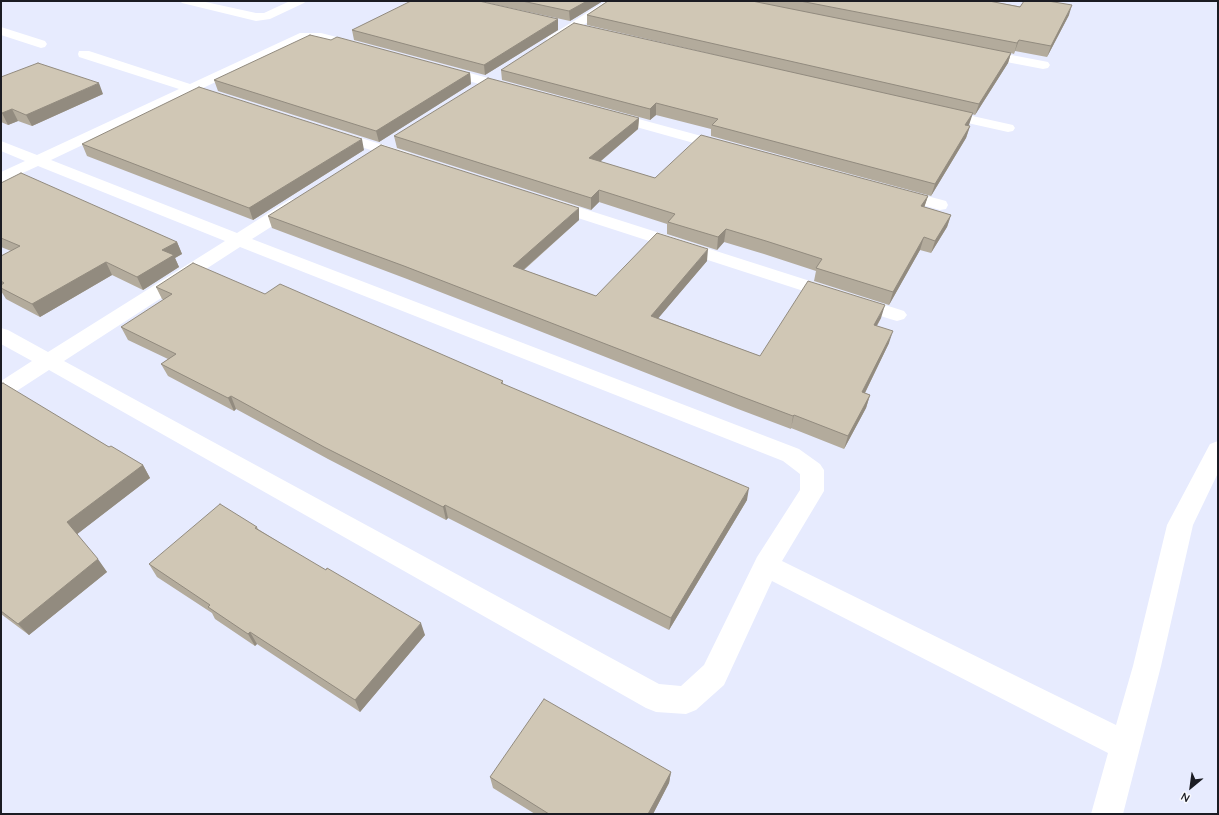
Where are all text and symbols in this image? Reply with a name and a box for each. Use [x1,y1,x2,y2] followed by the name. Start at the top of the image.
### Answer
[1171,767,1211,807] north arrow
[1178,789,1192,806] text: N

